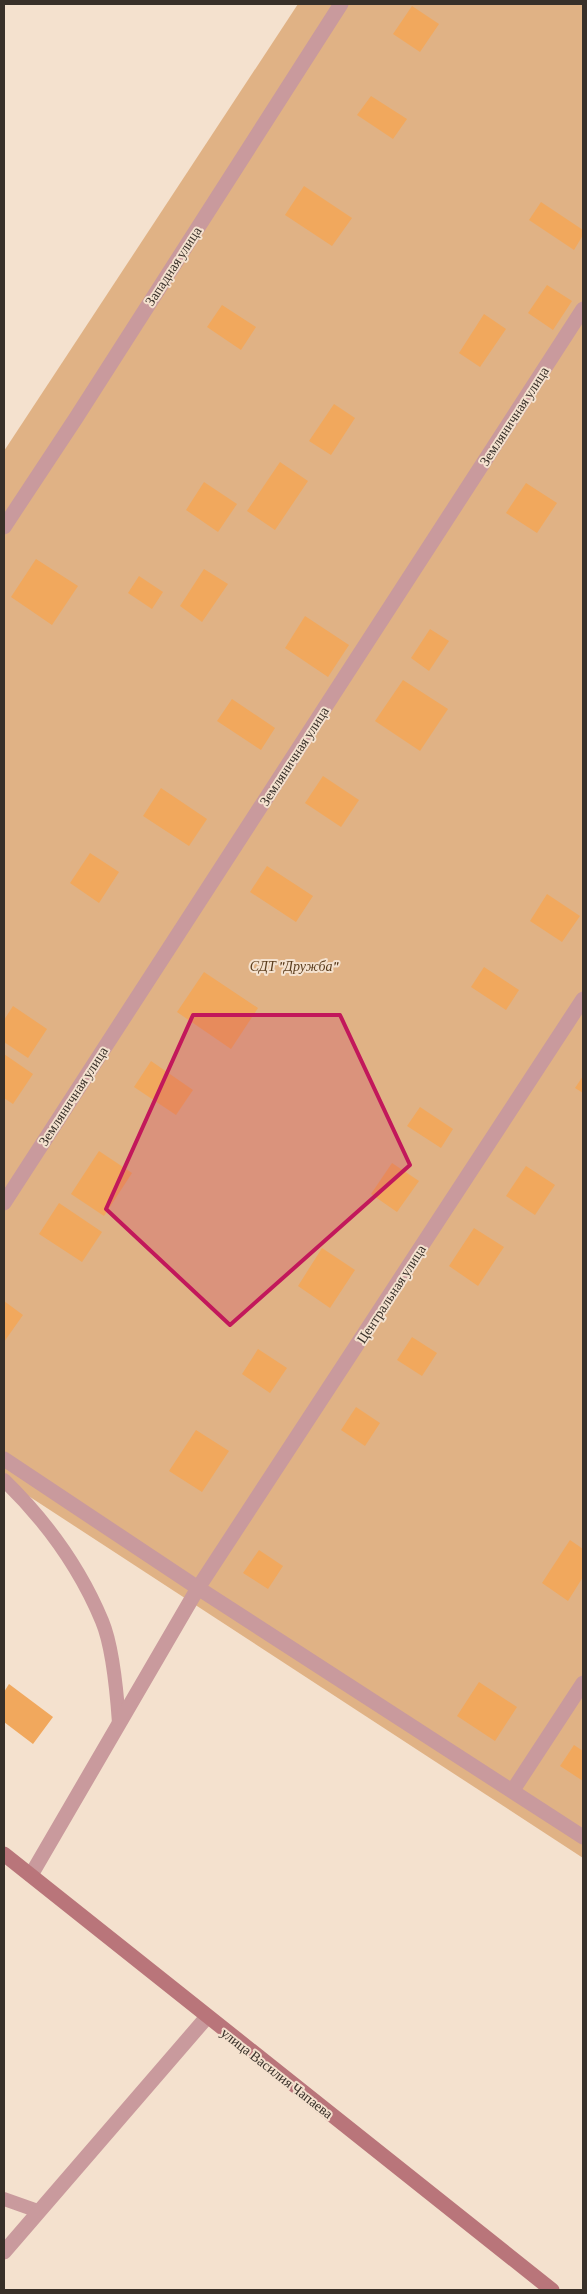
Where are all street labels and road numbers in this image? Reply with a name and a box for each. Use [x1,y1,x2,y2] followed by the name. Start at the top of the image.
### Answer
[141,223,205,309] street label: Западная улица
[476,363,552,469] street label: Земляничная улица
[256,703,332,809] street label: Земляничная улица
[35,1043,111,1149] street label: Земляничная улица
[353,1241,429,1346] street label: Центральная улица
[218,2024,337,2122] street label: улица Василия Чапаева

